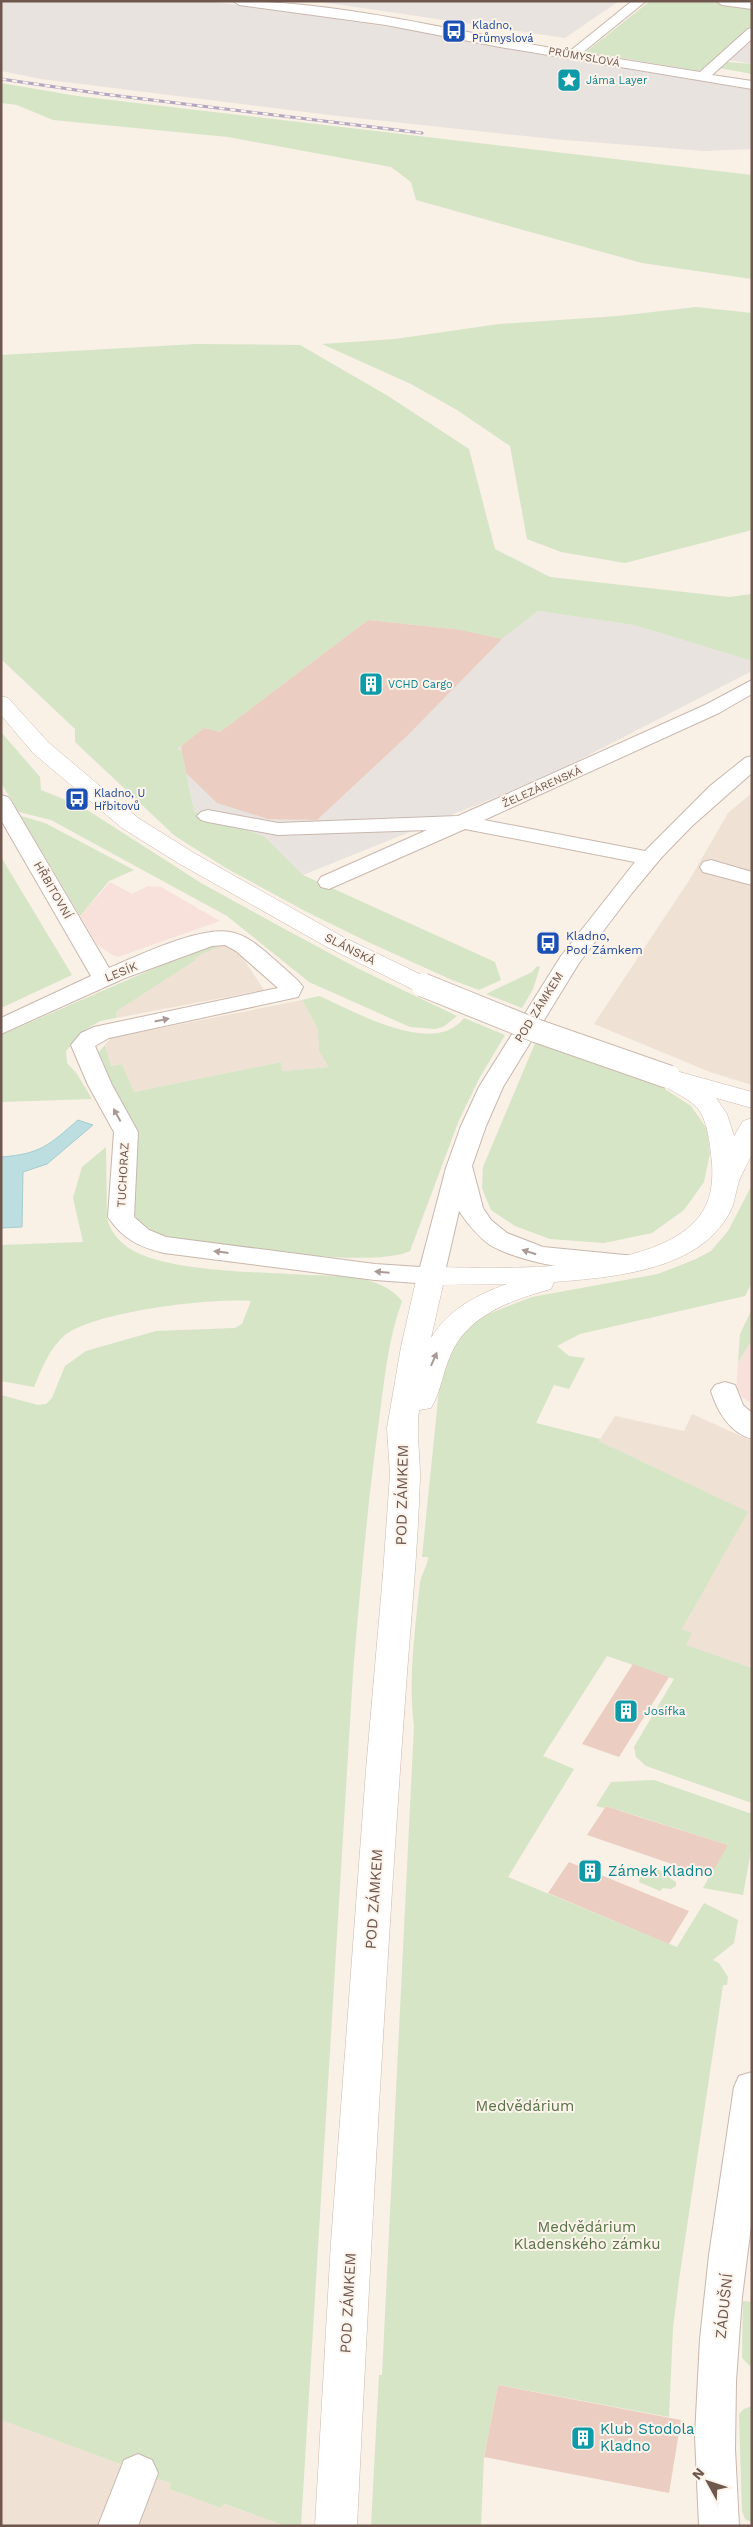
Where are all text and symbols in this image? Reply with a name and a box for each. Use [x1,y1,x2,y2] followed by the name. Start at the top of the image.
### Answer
[441,18,467,44] bus stop icon: Kladno, Průmyslová
[472,19,533,45] place label: Kladno, Průmyslová
[547,43,621,70] street label: PRŮMYSLOVÁ
[556,67,582,93] place icon: Jáma Layer
[586,74,648,87] place label: Jáma Layer
[358,671,384,697] building icon: VCHD Cargo
[388,678,453,691] place label: VCHD Cargo
[500,763,584,810] street label: ŽELEZÁRENSKÁ
[64,786,90,812] bus stop icon: Kladno, U Hřbitovů
[94,787,145,813] place label: Kladno, U Hřbitovů
[31,859,75,922] street label: HŘBITOVNÍ
[566,929,643,957] place label: Kladno, Pod Zámkem
[322,930,378,968] street label: SLÁNSKÁ
[535,930,561,956] bus stop icon: Kladno, Pod Zámkem
[103,959,139,985] street label: LESÍK
[512,969,566,1045] street label: POD ZÁMKEM
[155,1016,170,1024] one-way arrow
[112,1108,121,1122] one-way arrow
[114,1142,132,1208] street label: TUCHORAZ
[521,1247,536,1255] one-way arrow
[213,1248,229,1256] one-way arrow
[374,1268,390,1276] one-way arrow
[431,1352,439,1366] one-way arrow
[392,1445,412,1545] street label: POD ZÁMKEM
[613,1698,639,1724] building icon: Josífka
[644,1704,686,1718] place label: Josífka
[362,1848,386,1950] street label: POD ZÁMKEM
[577,1858,603,1884] building icon: Zámek Kladno
[608,1862,713,1880] place label: Zámek Kladno
[476,2097,574,2115] park label: Medvědárium
[513,2218,661,2253] park label: Medvědárium Kladenského zámku
[336,2252,360,2354] street label: POD ZÁMKEM
[711,2272,736,2340] street label: ZÁDUŠNÍ
[600,2420,695,2455] place label: Klub Stodola Kladno
[570,2425,596,2451] building icon: Klub Stodola Kladno
[683,2457,733,2507] north arrow
[689,2465,708,2483] text: N

